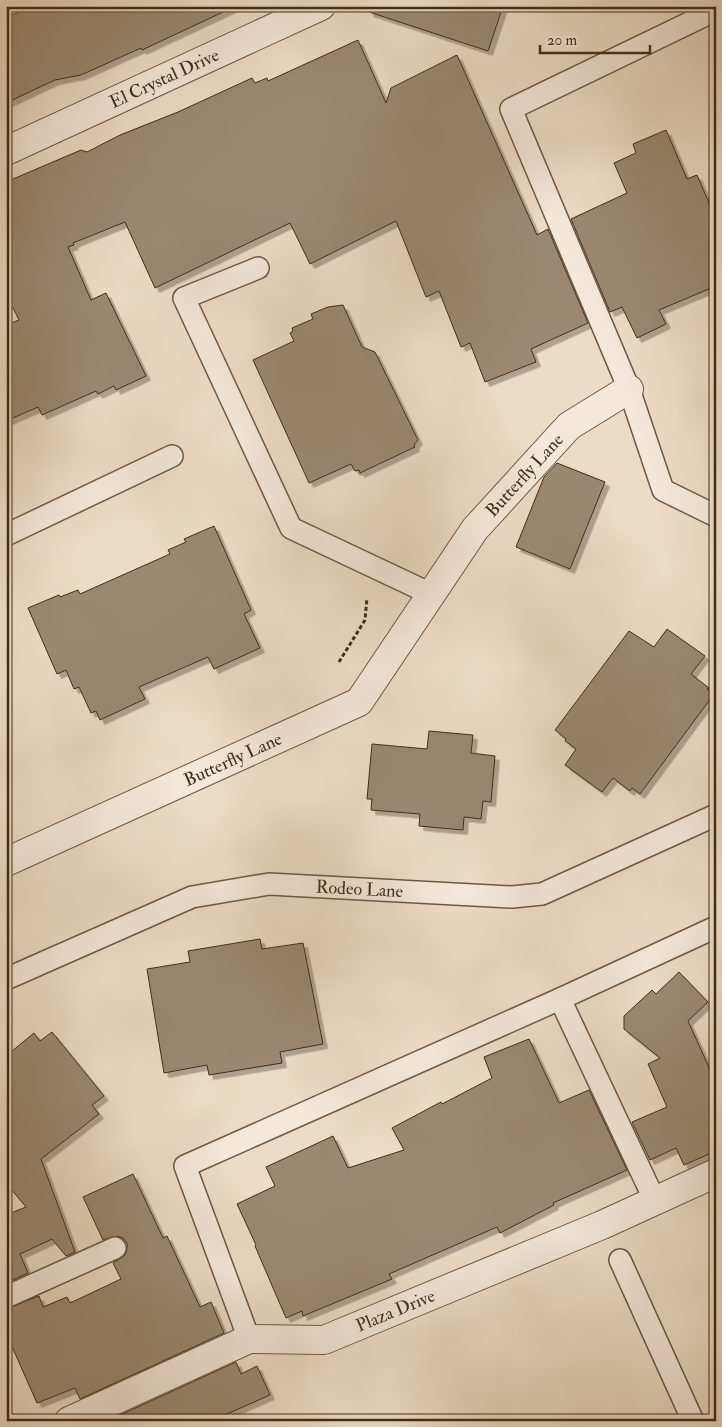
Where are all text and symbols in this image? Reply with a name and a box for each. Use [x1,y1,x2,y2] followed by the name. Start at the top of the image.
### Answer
[540,22,650,54] scale bar
[547,31,577,50] text: 20 m
[106,43,223,113] street label: El Crystal Drive
[480,428,569,522] street label: Butterfly Lane
[180,727,286,791] street label: Butterfly Lane
[315,875,404,903] street label: Rodeo Lane
[352,1284,439,1337] street label: Plaza Drive

